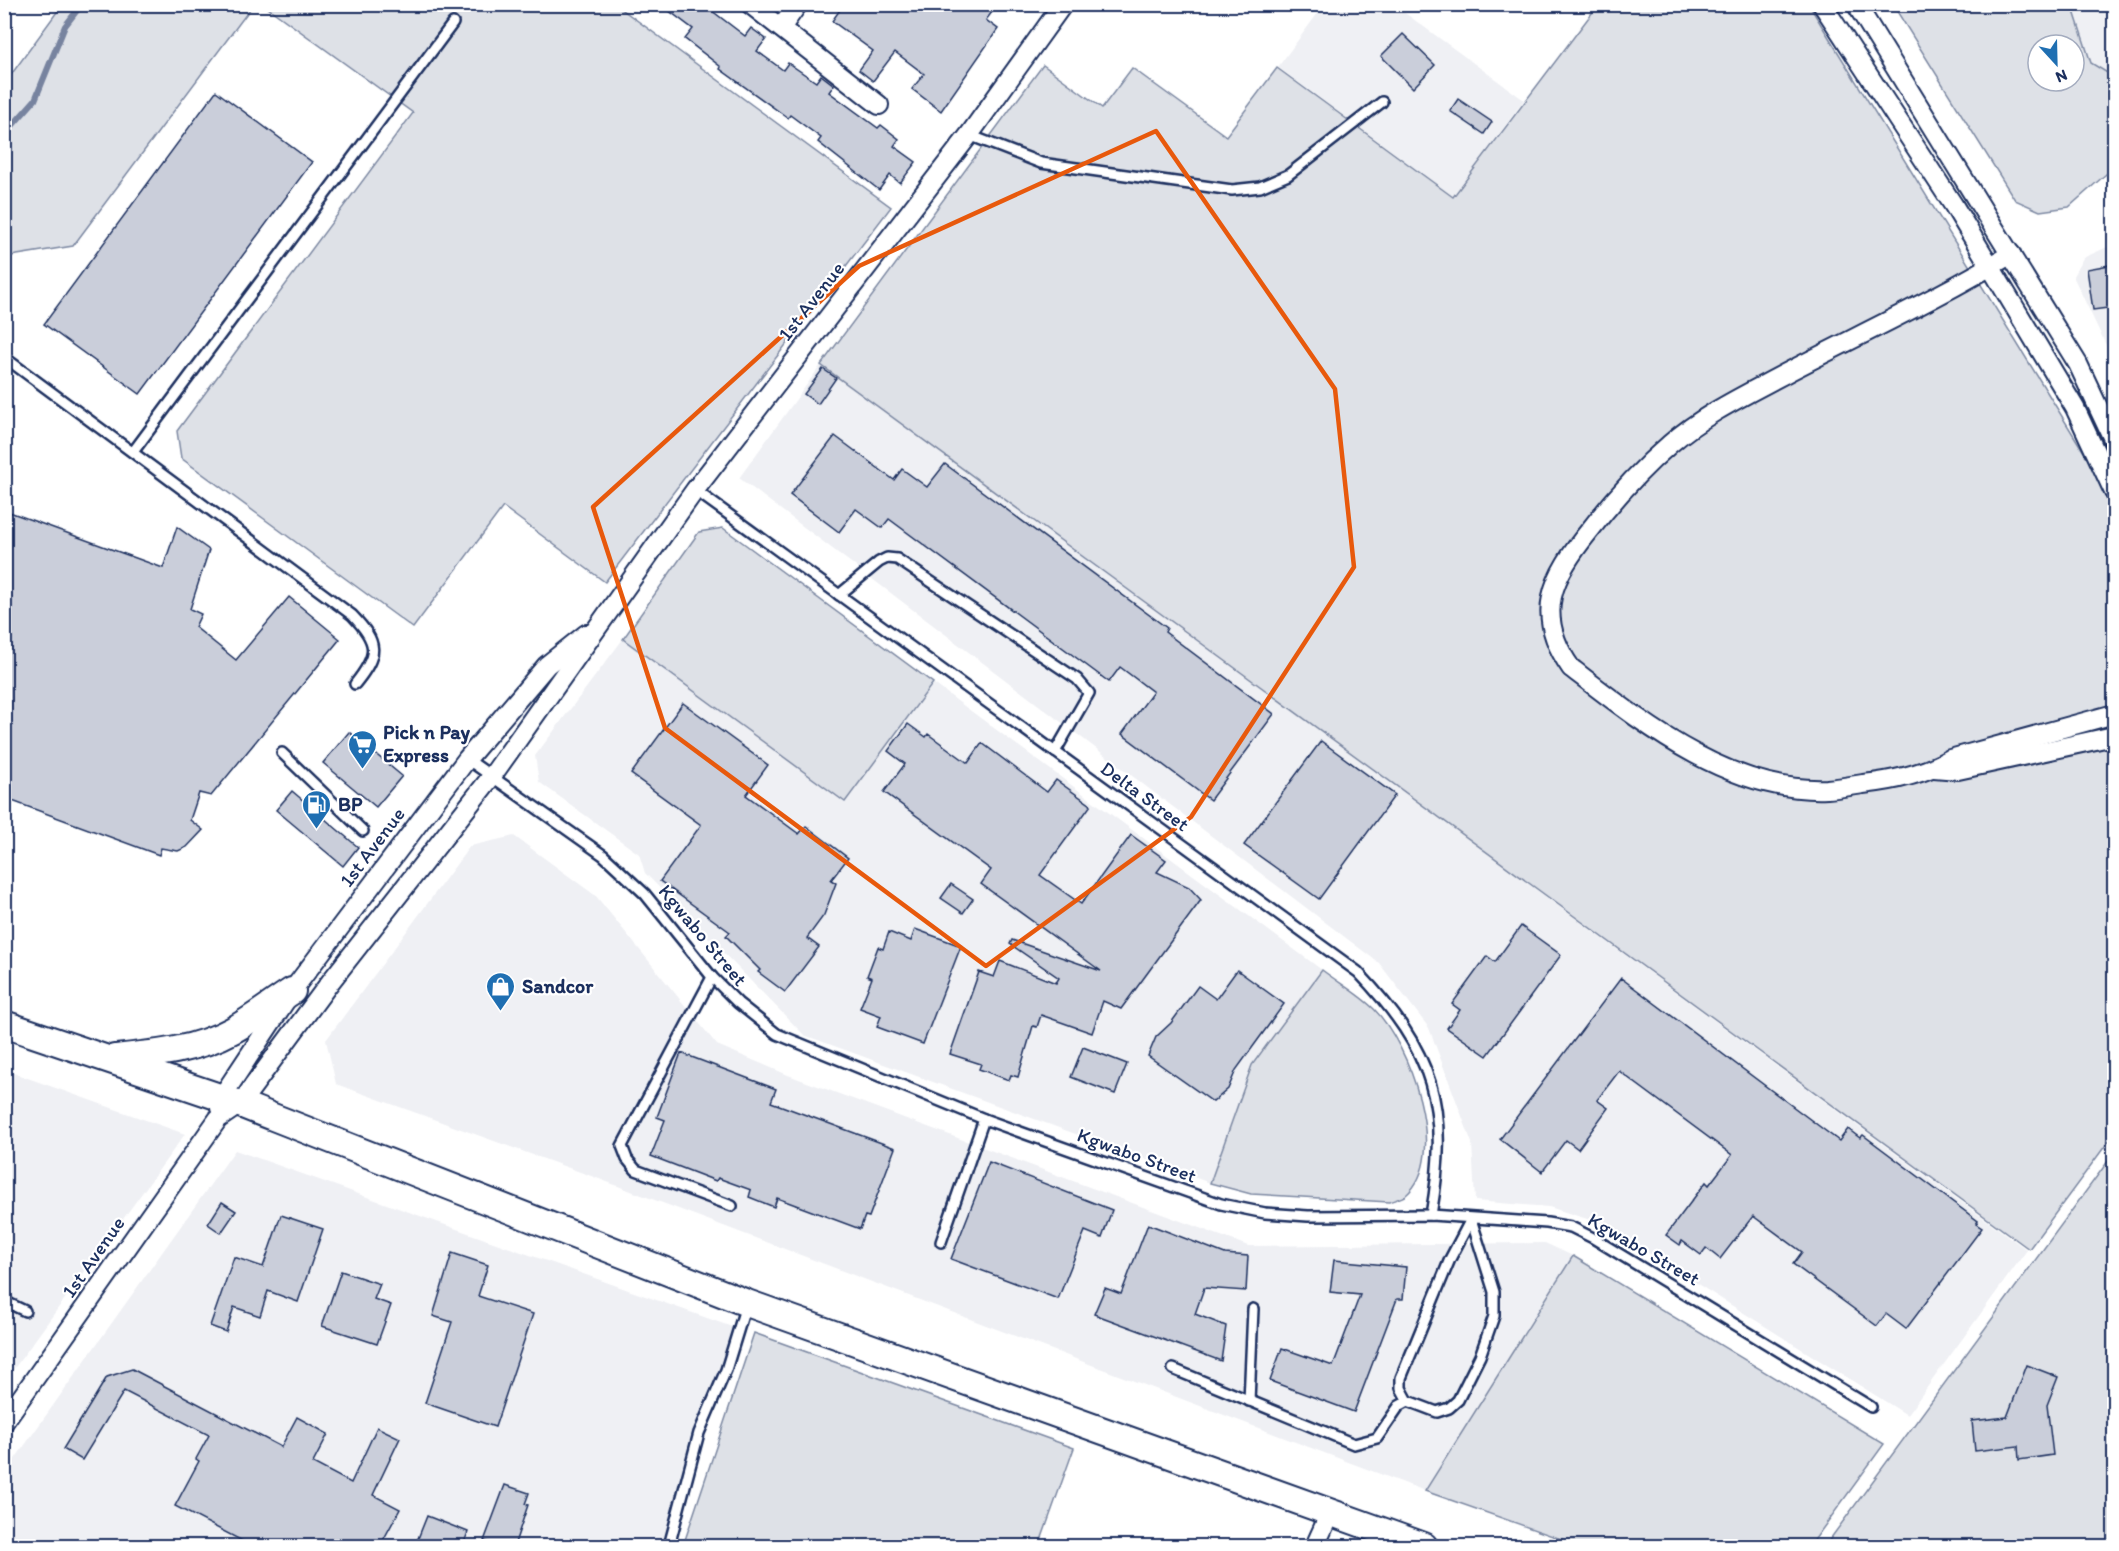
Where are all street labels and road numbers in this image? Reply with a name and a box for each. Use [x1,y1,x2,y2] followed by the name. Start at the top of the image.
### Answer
[773,257,849,345] street label: 1st Avenue
[1096,756,1194,836] street label: Delta Street
[334,802,410,892] street label: 1st Avenue
[654,879,752,991] street label: Kgwabo Street
[1074,1122,1200,1188] street label: Kgwabo Street
[1584,1207,1704,1291] street label: Kgwabo Street
[56,1212,130,1302] street label: 1st Avenue

